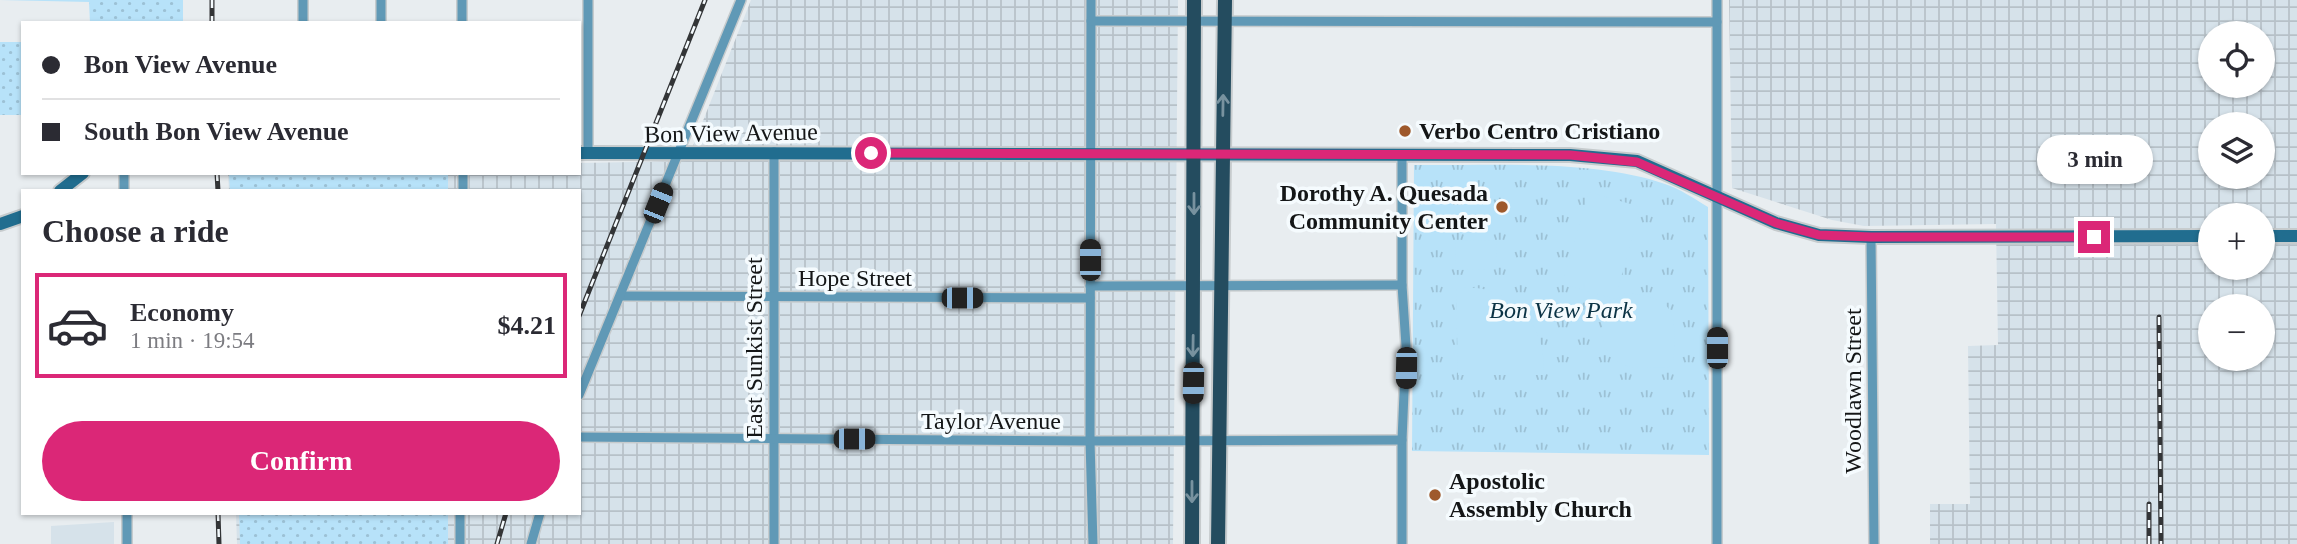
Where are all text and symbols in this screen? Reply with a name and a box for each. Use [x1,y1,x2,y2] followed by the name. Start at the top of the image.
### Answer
[2198,21,2275,371] map controls
[2198,21,2275,98] button: locate
[84,50,277,79] text: Bon View Avenue
[1217,94,1230,117] one-way arrow
[2198,112,2275,189] button: layers
[84,117,349,146] text: South Bon View Avenue
[644,118,818,148] street label: Bon View Avenue
[1419,118,1660,144] place label: Verbo Centro Cristiano
[1397,123,1413,139] marker: Verbo Centro Cristiano
[2036,135,2152,184] callout: 3 min
[855,137,887,169] route start
[2067,147,2123,172] text: 3 min
[641,180,676,226] car
[1280,180,1488,234] place label: Dorothy A. Quesada Community Center
[1187,192,1201,215] one-way arrow
[1494,199,1510,215] marker: Dorothy A. Quesada Community Center
[2198,203,2275,280] button: +
[42,213,229,249] text: Choose a ride
[2078,221,2110,253] route end
[1080,239,1101,281] car
[741,257,767,439] street label: East Sunkist Street
[798,265,912,291] street label: Hope Street
[942,288,984,309] car
[46,294,109,357] icon: car
[2198,294,2275,371] button: −
[1489,297,1633,323] park label: Bon View Park
[130,298,234,327] text: Economy
[1840,308,1866,474] street label: Woodlawn Street
[498,311,556,340] text: $4.21
[1707,327,1728,369] car
[130,328,255,353] text: 1 min · 19:54
[1187,334,1200,357] one-way arrow
[1396,347,1417,389] car
[1183,362,1204,404] car
[921,408,1061,434] street label: Taylor Avenue
[42,421,560,501] button: Confirm
[834,429,876,450] car
[1449,468,1632,522] place label: Apostolic Assembly Church
[1185,480,1199,503] one-way arrow
[1427,487,1443,503] marker: Apostolic Assembly Church

